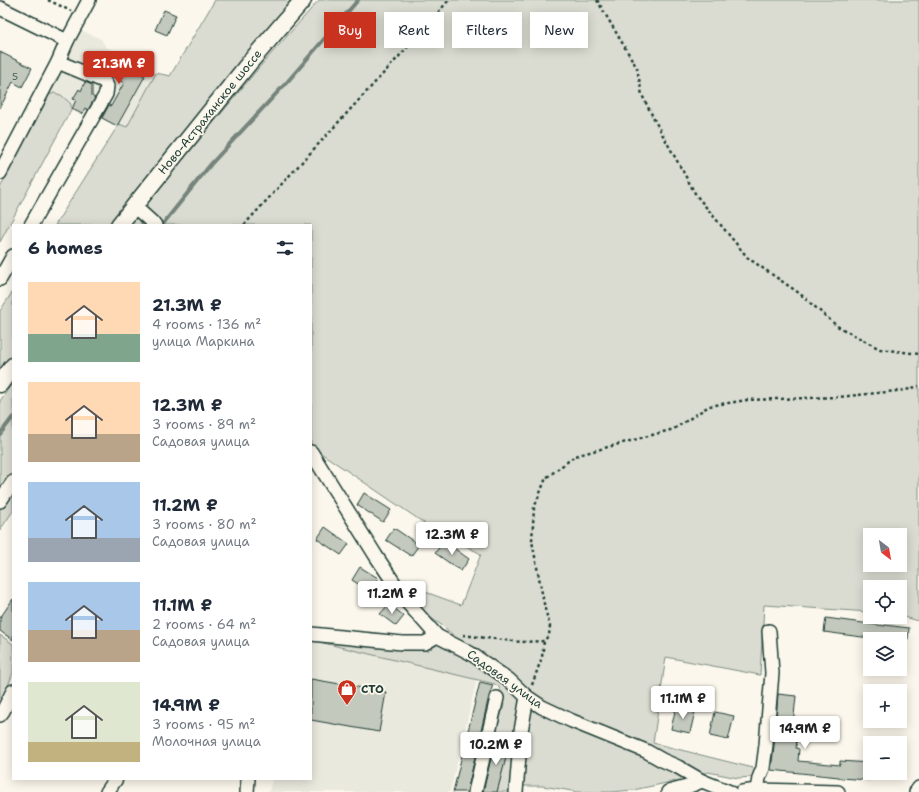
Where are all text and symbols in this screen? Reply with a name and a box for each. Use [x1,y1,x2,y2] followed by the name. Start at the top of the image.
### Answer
[324,12,376,48] chip: Buy
[384,12,444,48] chip: Rent
[452,12,522,48] chip: Filters
[530,12,588,48] chip: New
[155,46,266,178] street label: Ново-Астраханское шоссе
[82,51,156,85] pin: 21.3M ₽
[92,55,146,72] text: 21.3M ₽
[12,70,18,83] house number: 5
[28,237,103,259] text: 6 homes
[274,237,296,259] icon: filters
[152,294,222,316] text: 21.3M ₽
[60,298,108,346] icon: home
[152,316,261,333] text: 4 rooms · 136 m²
[152,333,255,350] text: улица Маркина
[152,394,223,416] text: 12.3M ₽
[60,398,108,446] icon: home
[152,416,256,433] text: 3 rooms · 89 m²
[152,433,250,450] text: Садовая улица
[152,494,218,516] text: 11.2M ₽
[60,498,108,546] icon: home
[152,516,256,533] text: 3 rooms · 80 m²
[415,522,489,556] pin: 12.3M ₽
[425,526,479,543] text: 12.3M ₽
[863,528,907,572] north arrow
[863,528,907,780] map controls
[152,533,250,550] text: Садовая улица
[863,580,907,624] button: locate
[355,581,429,615] pin: 11.2M ₽
[367,585,417,602] text: 11.2M ₽
[152,594,213,616] text: 11.1M ₽
[60,598,108,646] icon: home
[152,616,256,633] text: 2 rooms · 64 m²
[863,632,907,676] button: layers
[152,633,250,650] text: Садовая улица
[464,646,547,712] street label: Садовая улица
[336,678,358,706] shop icon: СТО
[361,681,384,697] place label: СТО
[863,684,907,728] button: +
[646,686,720,720] pin: 11.1M ₽
[660,690,706,707] text: 11.1M ₽
[152,694,220,716] text: 14.9M ₽
[60,698,108,746] icon: home
[152,716,255,733] text: 3 rooms · 95 m²
[768,716,842,750] pin: 14.9M ₽
[779,720,831,737] text: 14.9M ₽
[459,732,533,766] pin: 10.2M ₽
[152,733,261,750] text: Молочная улица
[469,736,523,753] text: 10.2M ₽
[863,736,907,780] button: −

